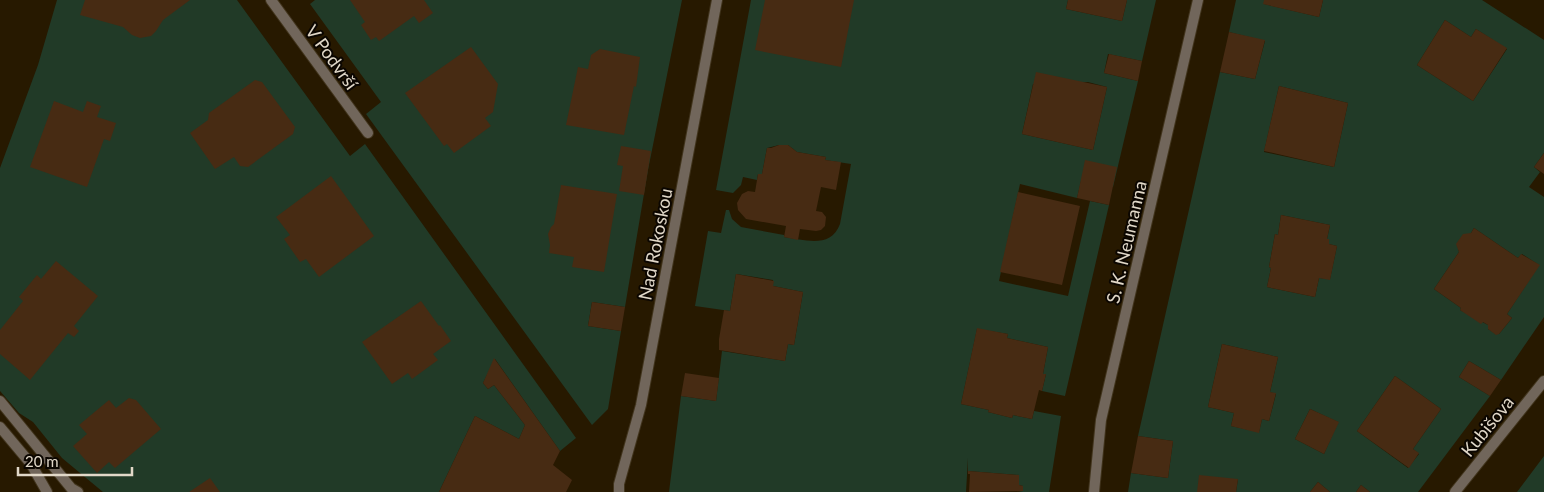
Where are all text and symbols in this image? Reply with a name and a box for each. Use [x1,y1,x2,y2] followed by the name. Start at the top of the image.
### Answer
[301,20,363,94] street label: V Podvrší
[1101,179,1151,305] street label: S. K. Neumanna
[633,186,677,302] street label: Nad Rokoskou
[1456,391,1518,461] street label: Kubišova
[18,444,131,476] scale bar
[25,452,59,470] text: 20 m

